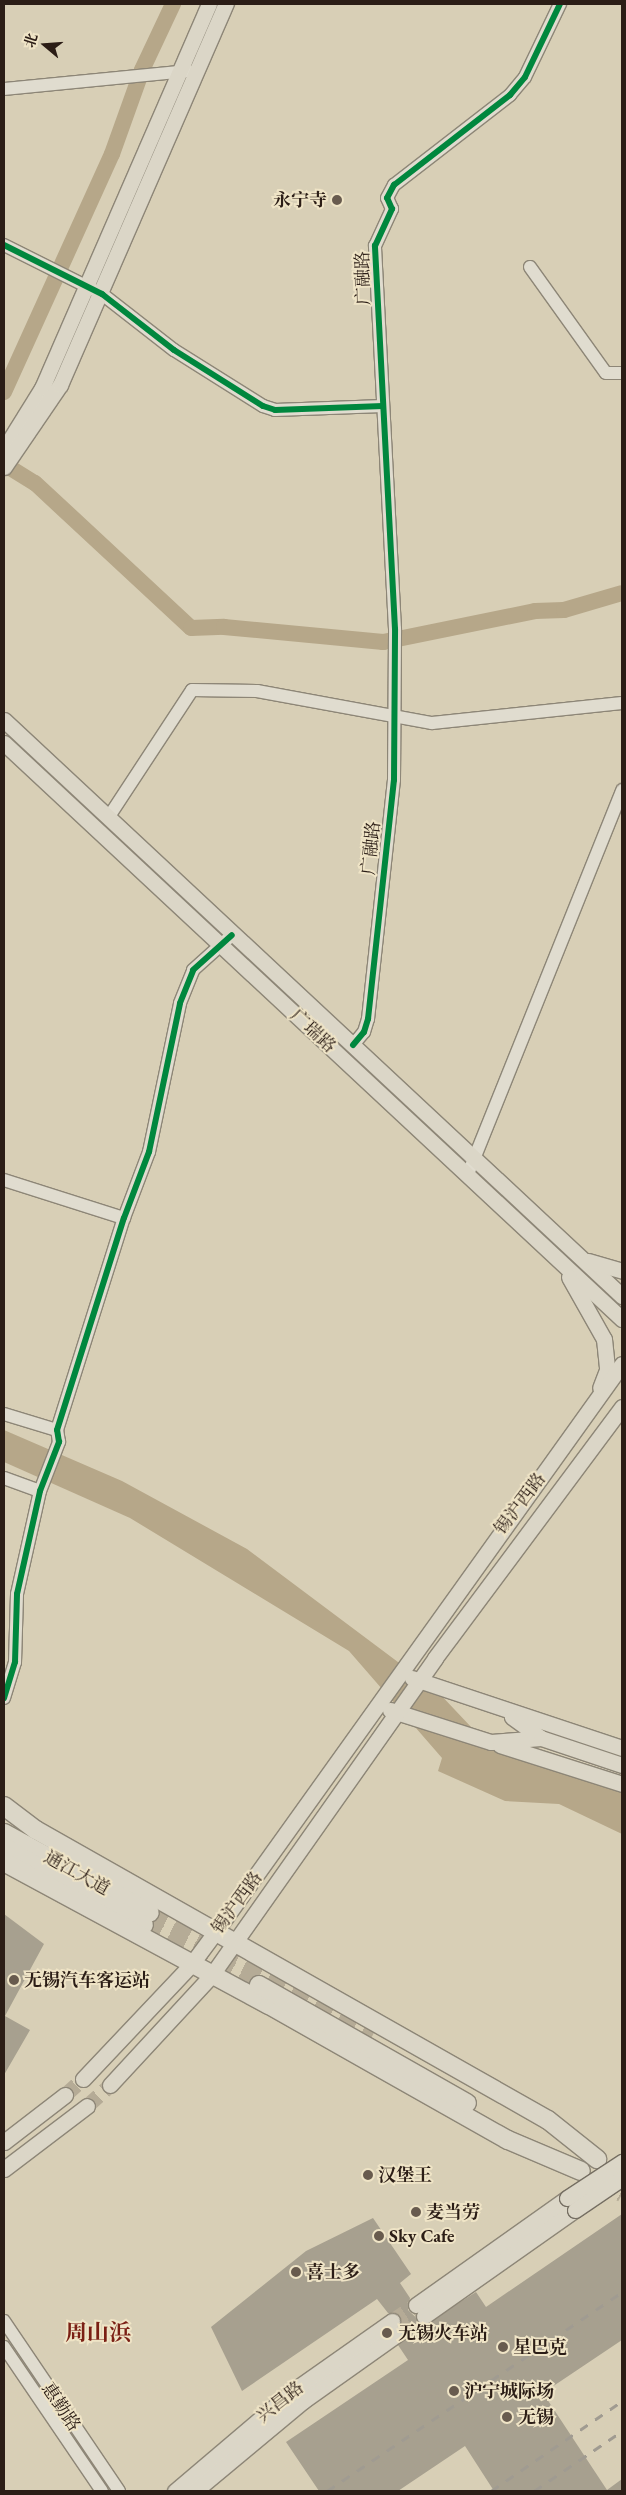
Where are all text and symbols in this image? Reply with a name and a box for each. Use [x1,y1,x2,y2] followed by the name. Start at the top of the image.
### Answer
[20,20,70,70] north arrow
[20,31,41,50] text: 北
[273,189,327,211] place label: 永宁寺
[331,194,343,206] marker: 永宁寺
[352,251,374,305] street label: 广融路
[357,820,385,876] street label: 广融路
[286,1005,340,1057] street label: 广瑞路
[490,1469,550,1539] street label: 锡沪西路
[40,1846,114,1900] street label: 通江大道
[207,1868,267,1938] street label: 锡沪西路
[24,1969,150,1991] place label: 无锡汽车客运站
[8,1974,20,1986] marker: 无锡汽车客运站
[378,2164,432,2186] place label: 汉堡王
[362,2169,374,2181] marker: 汉堡王
[426,2201,480,2223] place label: 麦当劳
[410,2206,422,2218] marker: 麦当劳
[389,2225,455,2247] place label: Sky Cafe
[373,2230,385,2242] marker: Sky Cafe
[306,2261,360,2283] place label: 喜士多
[290,2266,302,2278] marker: 喜士多
[65,2320,131,2346] district label: 周山浜
[398,2322,488,2344] place label: 无锡火车站
[380,2326,394,2340] marker: 无锡火车站
[513,2336,567,2358] place label: 星巴克
[497,2341,509,2353] marker: 星巴克
[252,2377,308,2427] street label: 兴昌路
[37,2379,85,2435] street label: 惠勤路
[464,2380,554,2402] place label: 沪宁城际场
[448,2385,460,2397] marker: 沪宁城际场
[518,2406,554,2428] place label: 无锡
[500,2410,514,2424] marker: 无锡

